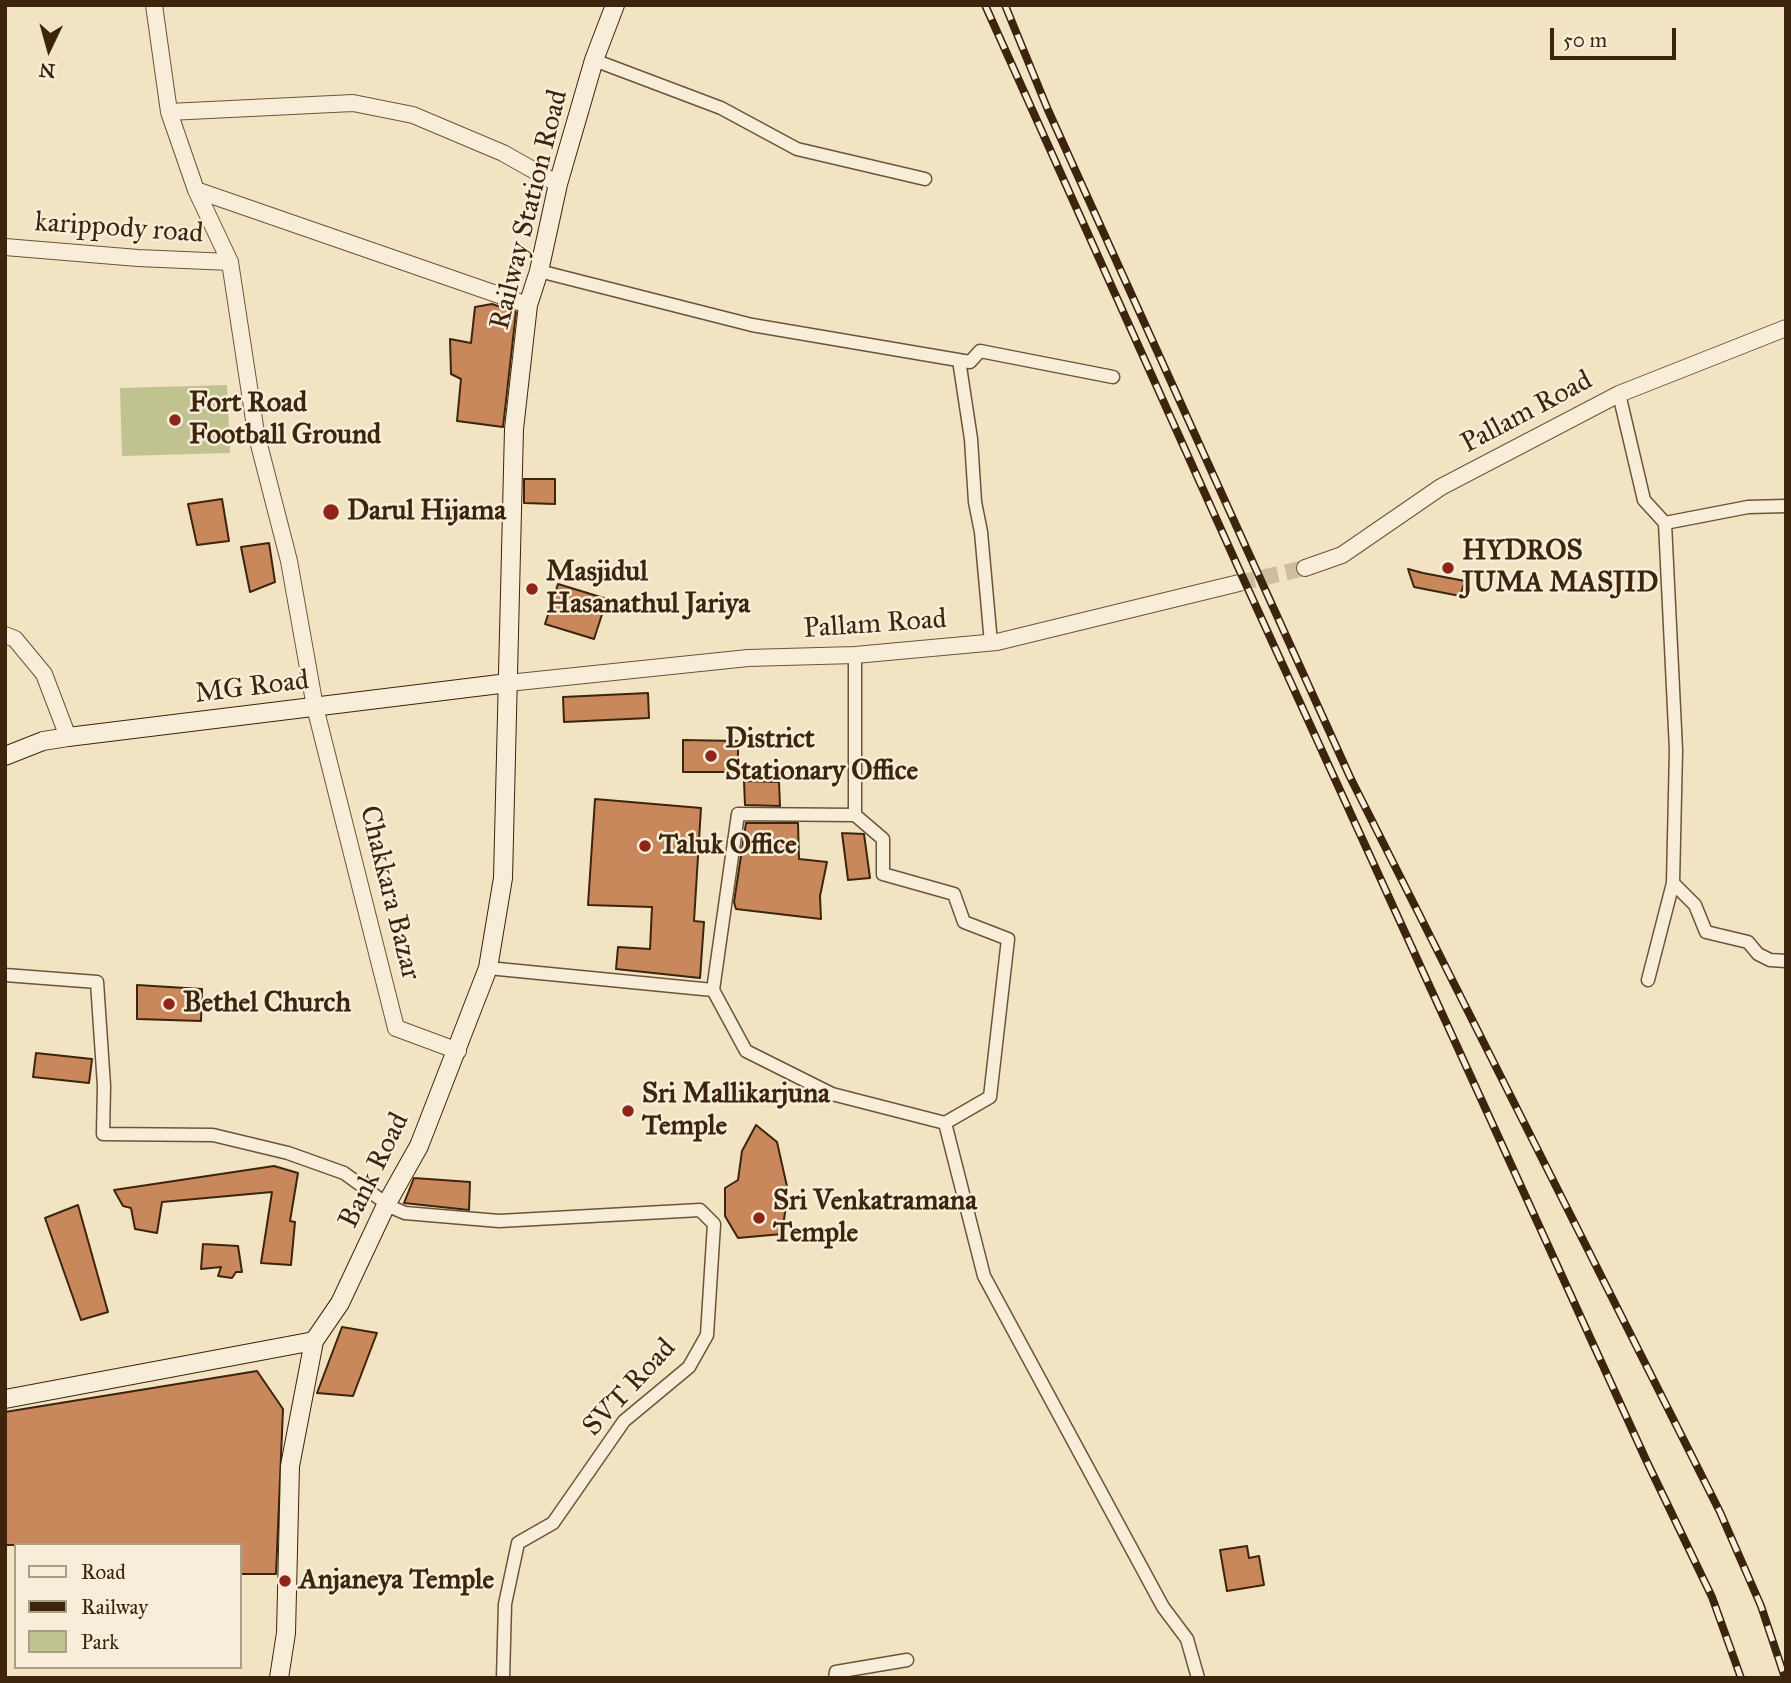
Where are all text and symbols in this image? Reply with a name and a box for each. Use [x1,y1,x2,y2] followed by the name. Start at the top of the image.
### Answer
[14,14,84,84] north arrow
[1553,14,1679,58] scale bar
[1563,27,1607,53] text: 50 m
[38,58,56,83] text: N
[484,87,576,333] street label: Railway Station Road
[34,206,204,252] street label: karippody road
[1456,364,1598,462] street label: Pallam Road
[189,387,381,453] place label: Fort Road Football Ground
[167,412,183,428] marker: Fort Road Football Ground
[347,495,506,529] place label: Darul Hijama
[321,502,341,522] marker: Darul Hijama
[1462,535,1658,601] place label: HYDROS JUMA MASJID
[546,556,750,622] place label: Masjidul Hasanathul Jariya
[1440,560,1456,576] marker: HYDROS JUMA MASJID
[524,581,540,597] marker: Masjidul Hasanathul Jariya
[802,603,948,647] street label: Pallam Road
[193,664,311,712] street label: MG Road
[725,723,918,789] place label: District Stationary Office
[703,748,719,764] marker: District Stationary Office
[351,802,427,984] street label: Chakkara Bazar
[659,829,797,863] place label: Taluk Office
[637,838,653,854] marker: Taluk Office
[183,987,351,1021] place label: Bethel Church
[161,996,177,1012] marker: Bethel Church
[642,1078,830,1144] place label: Sri Mallikarjuna Temple
[620,1103,636,1119] marker: Sri Mallikarjuna Temple
[333,1108,417,1234] street label: Bank Road
[773,1185,977,1251] place label: Sri Venkatramana Temple
[751,1210,767,1226] marker: Sri Venkatramana Temple
[576,1332,684,1444] street label: SVT Road
[14,1543,242,1669] legend
[81,1559,126,1585] text: Road
[299,1564,494,1598] place label: Anjaneya Temple
[277,1573,293,1589] marker: Anjaneya Temple
[81,1594,148,1620] text: Railway
[81,1629,119,1655] text: Park

